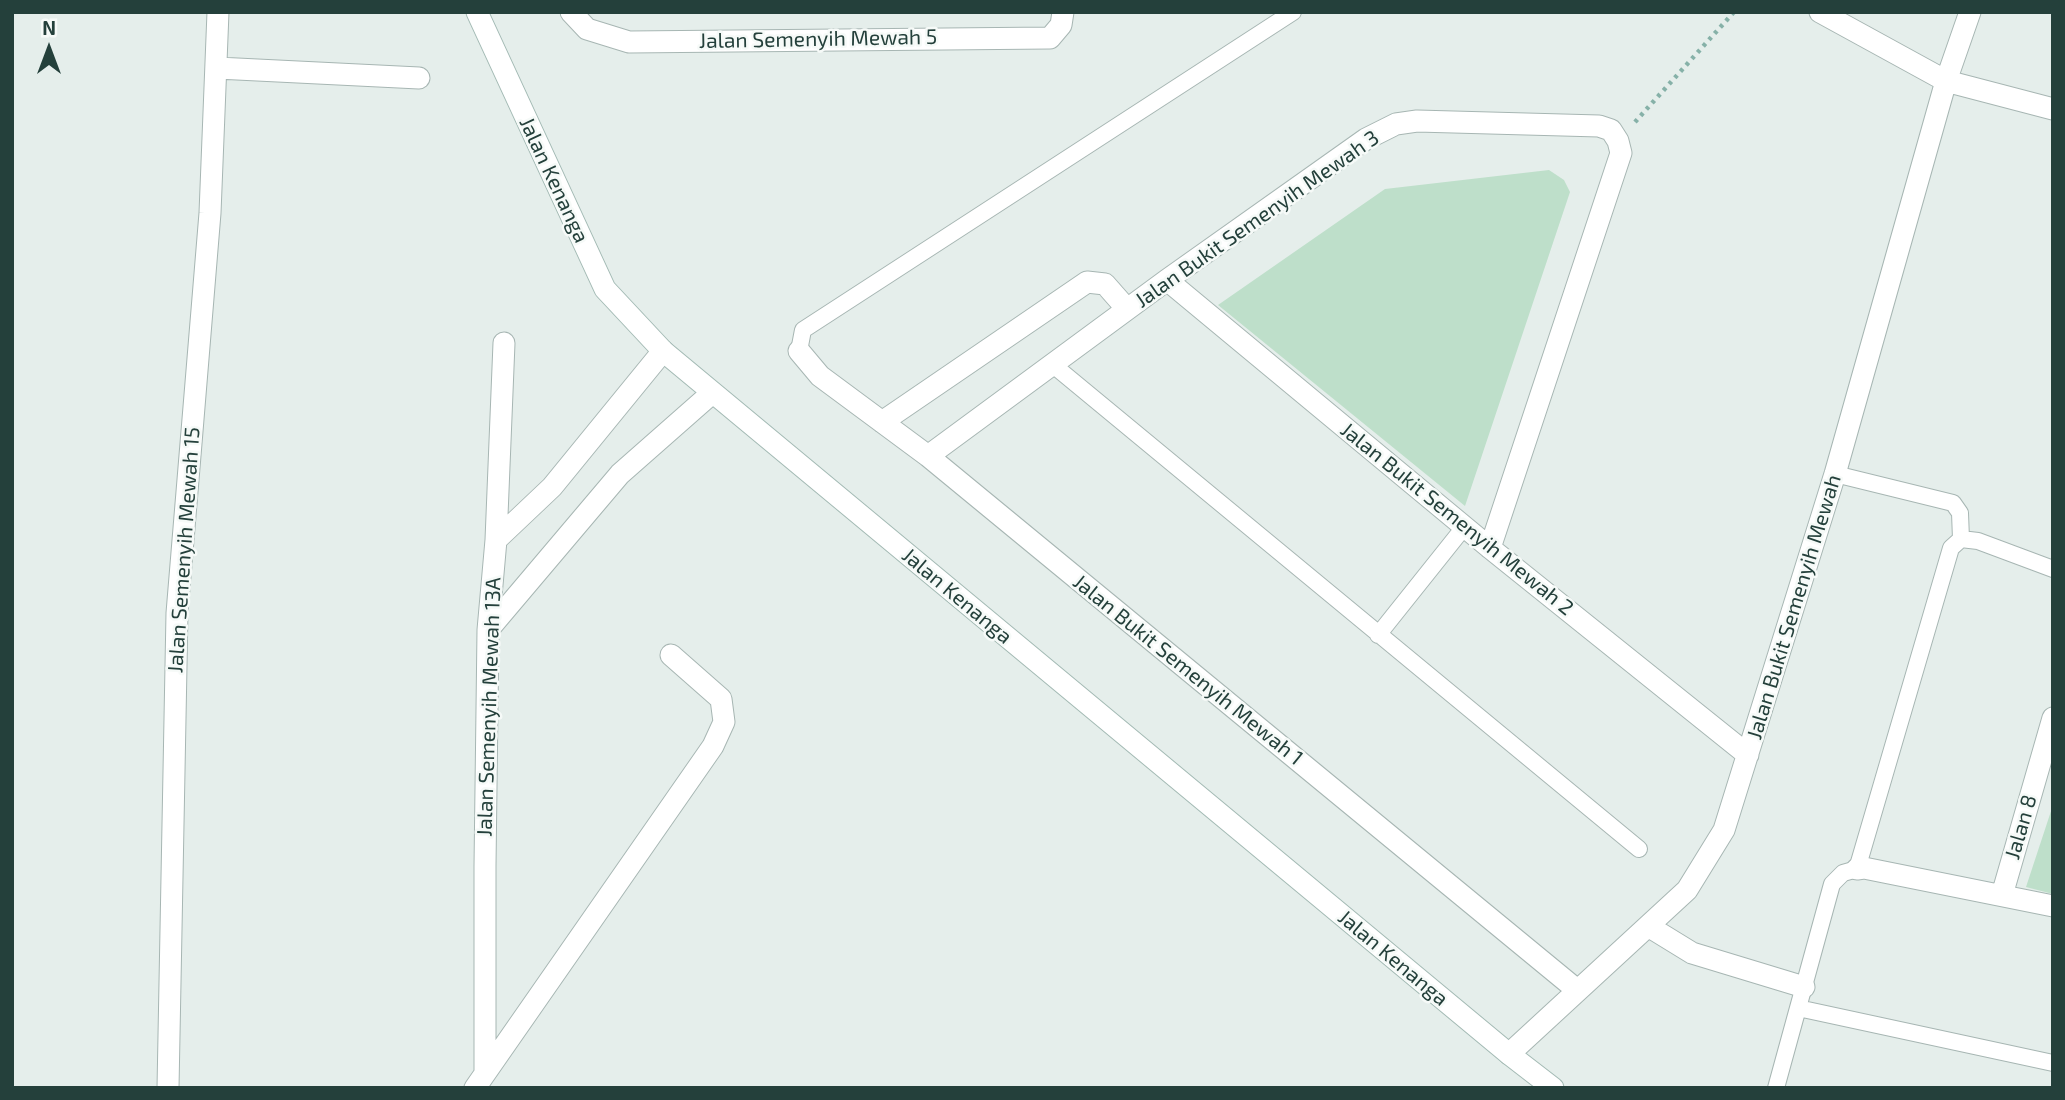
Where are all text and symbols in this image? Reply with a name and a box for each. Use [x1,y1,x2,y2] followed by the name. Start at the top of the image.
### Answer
[14,14,84,84] north arrow
[42,16,56,39] text: N
[699,24,937,54] street label: Jalan Semenyih Mewah 5
[514,113,594,247] street label: Jalan Kenanga
[1130,125,1384,313] street label: Jalan Bukit Semenyih Mewah 3
[1336,417,1578,621] street label: Jalan Bukit Semenyih Mewah 2
[163,426,205,674] street label: Jalan Semenyih Mewah 15
[1742,471,1846,743] street label: Jalan Bukit Semenyih Mewah
[897,543,1017,649] street label: Jalan Kenanga
[1068,569,1308,771] street label: Jalan Bukit Semenyih Mewah 1
[472,577,506,837] street label: Jalan Semenyih Mewah 13A
[2000,792,2042,862] street label: Jalan 8
[1333,905,1453,1011] street label: Jalan Kenanga

